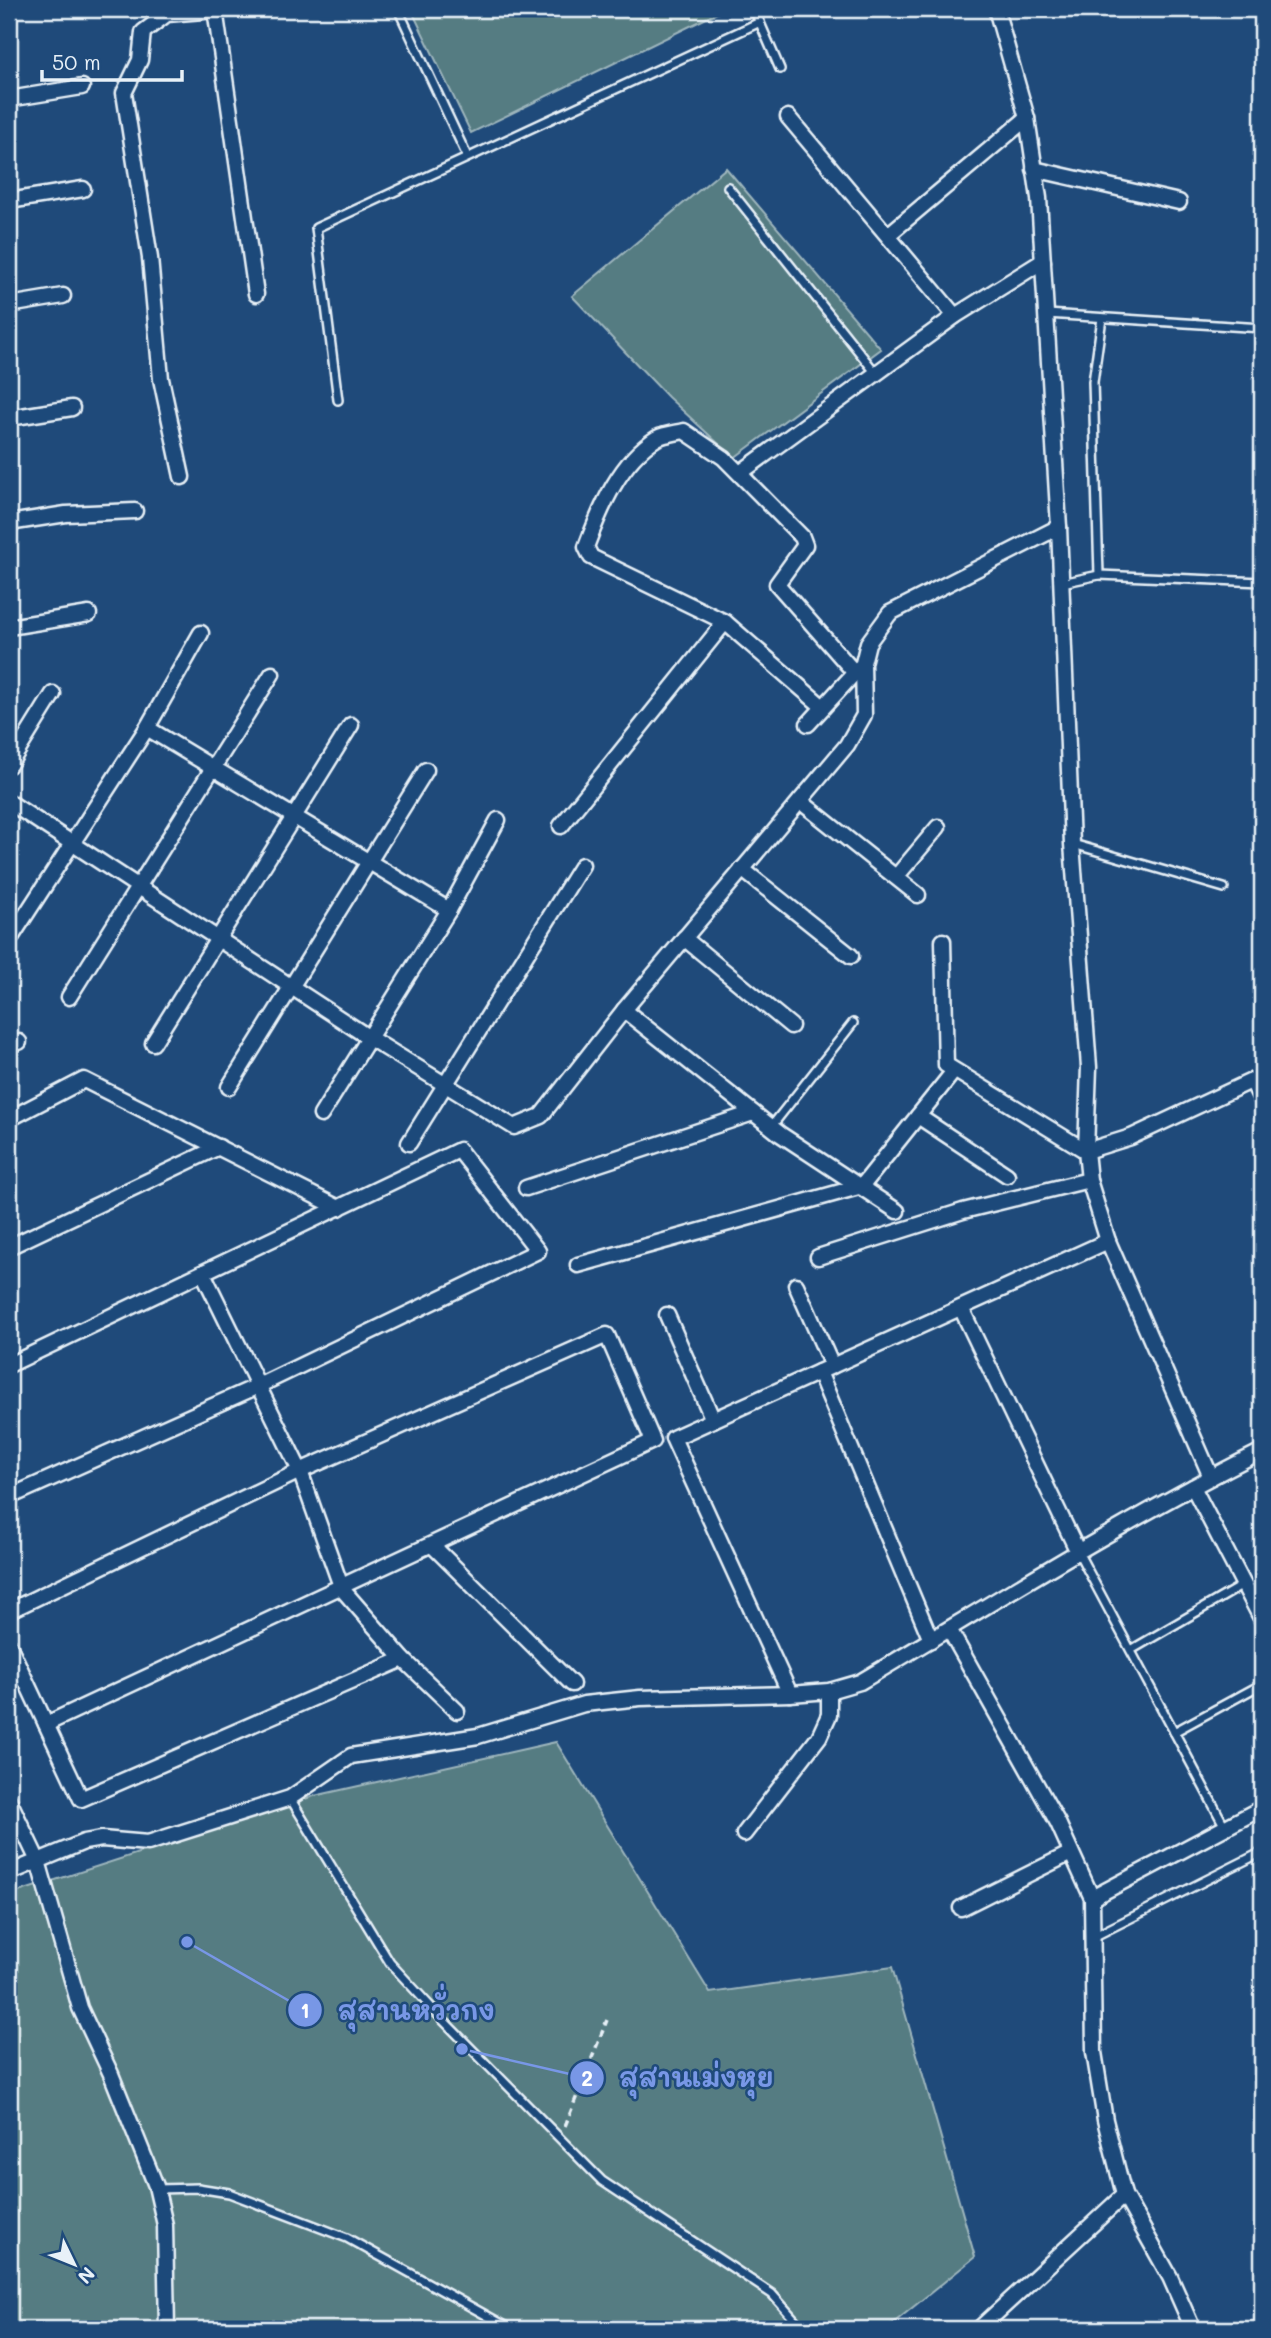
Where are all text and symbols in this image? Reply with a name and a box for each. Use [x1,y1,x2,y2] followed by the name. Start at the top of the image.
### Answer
[42,38,182,82] scale bar
[52,48,101,75] text: 50 m
[337,1983,495,2032] text: สุสานหวั่วกง
[288,1987,508,2034] callout: สุสานหวั่วกง
[300,1996,310,2023] text: 1
[569,2055,787,2102] callout: สุสานเม่งหุย
[619,2060,773,2099] text: สุสานเม่งหุย
[581,2064,593,2091] text: 2
[38,2230,108,2300] north arrow
[73,2262,101,2290] text: N

